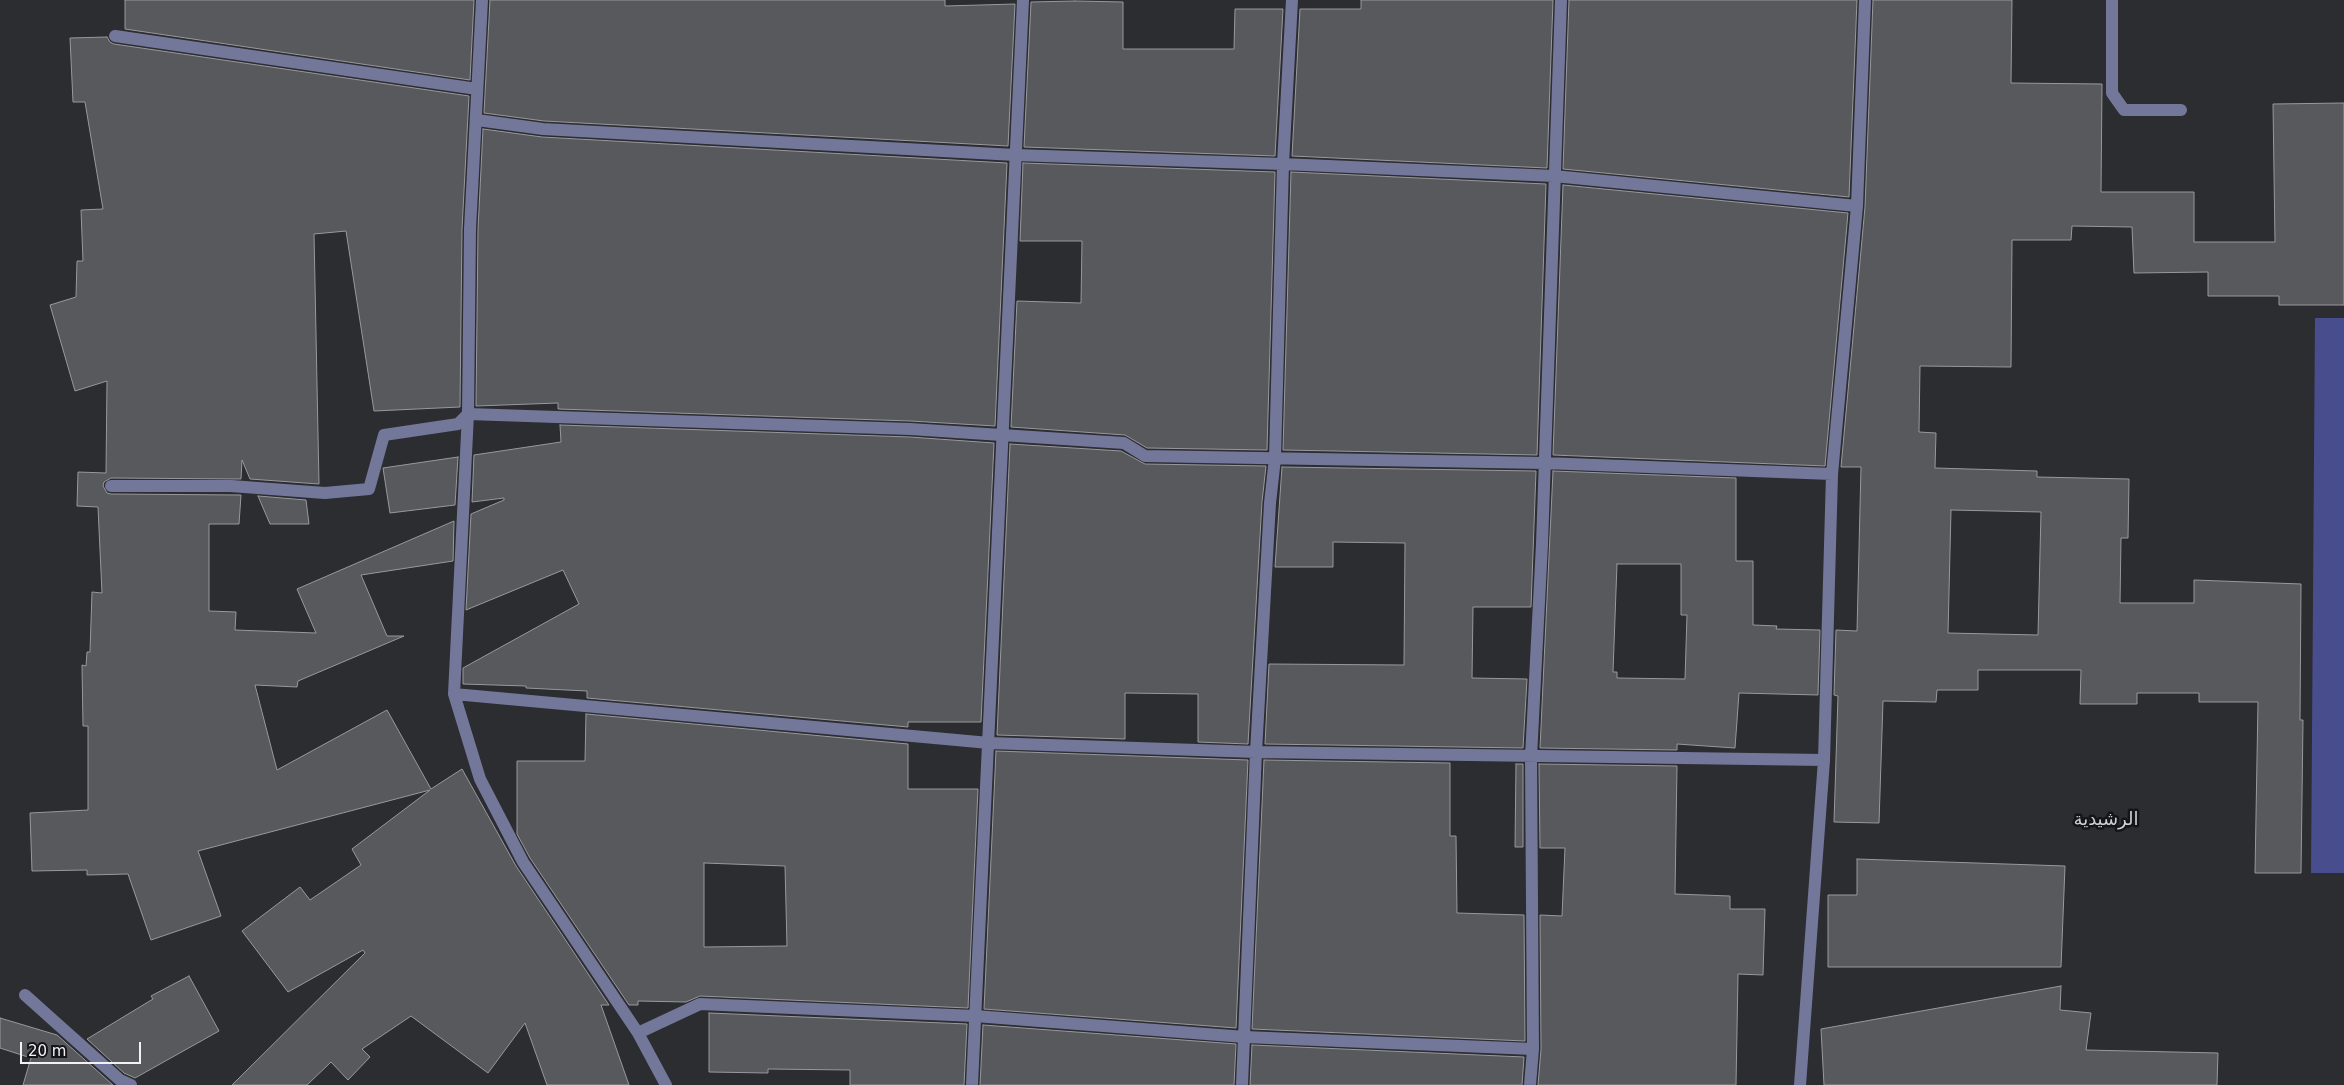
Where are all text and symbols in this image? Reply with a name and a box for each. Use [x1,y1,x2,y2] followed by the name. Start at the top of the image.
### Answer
[2073,809,2139,831] district label: الرشيدية
[22,1032,144,1064] scale bar
[28,1042,66,1060] text: 20 m

